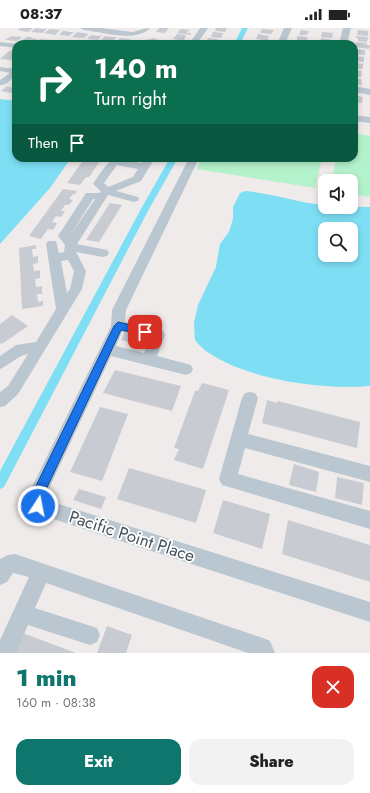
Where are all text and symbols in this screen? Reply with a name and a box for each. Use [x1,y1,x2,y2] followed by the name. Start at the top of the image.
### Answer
[20,3,62,25] text: 08:37
[94,48,178,89] text: 140 m
[28,56,80,108] icon: right
[94,86,166,112] text: Turn right
[28,132,58,154] text: Then
[66,132,88,154] icon: arrive
[318,174,358,262] map controls
[318,174,358,214] button: sound
[318,222,358,262] button: search
[128,315,162,349] pin
[134,321,156,343] icon: arrive
[17,485,59,527] position arrow
[66,504,198,568] street label: Pacific Point Place
[16,660,77,695] text: 1 min
[312,666,354,708] button: close
[16,693,96,712] text: 160 m · 08:38
[16,739,181,785] button: Exit
[189,739,354,785] button: Share

